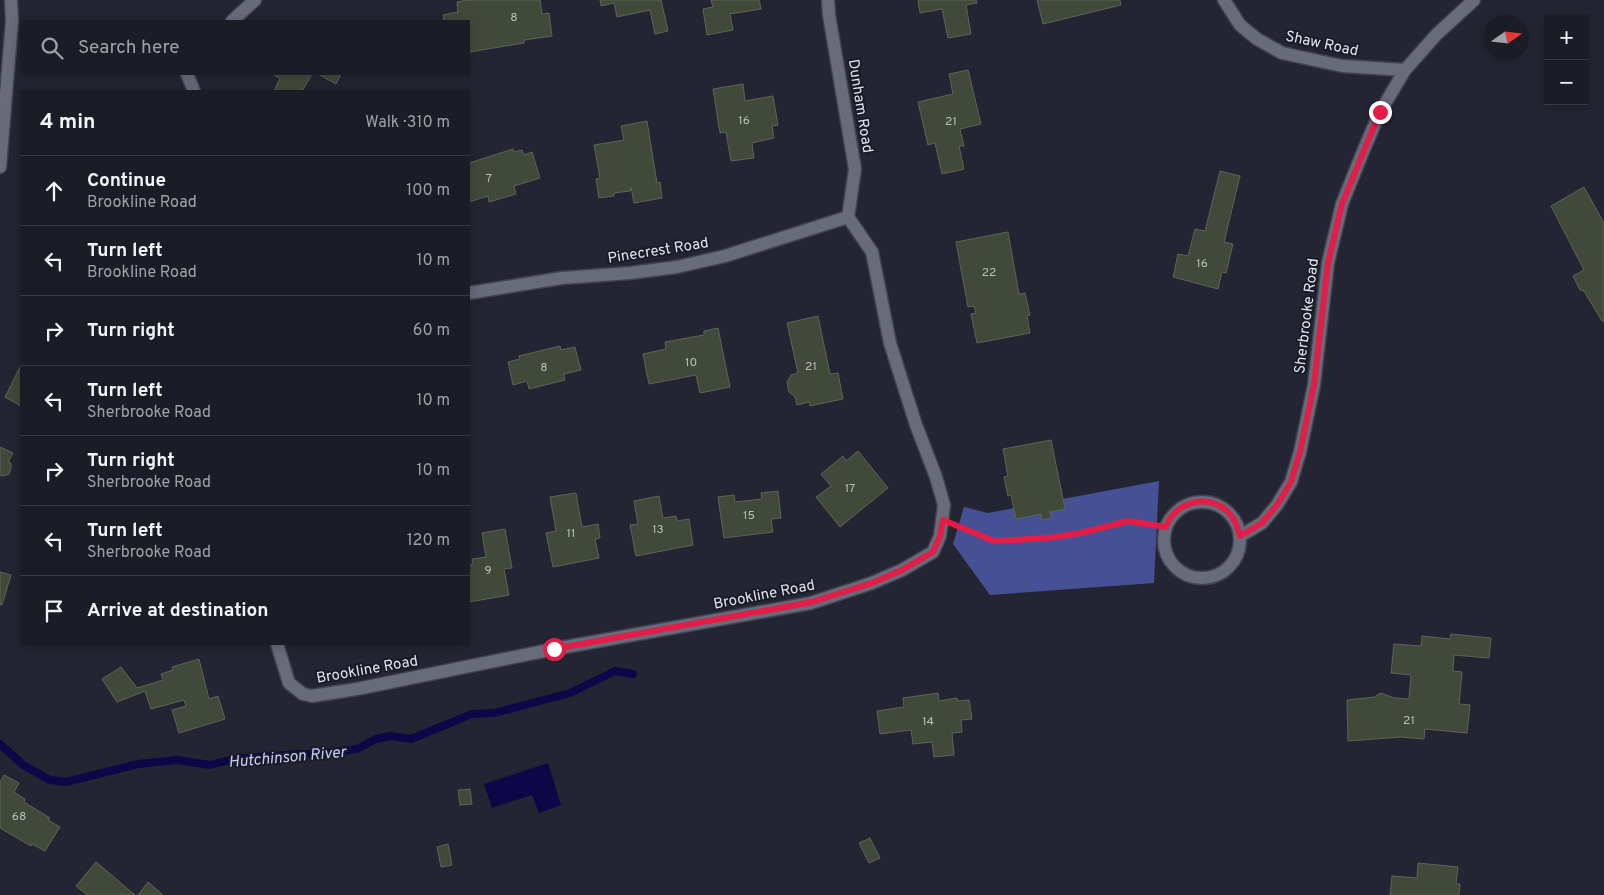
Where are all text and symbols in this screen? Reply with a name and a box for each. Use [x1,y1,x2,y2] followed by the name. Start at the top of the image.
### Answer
[510,10,518,26] house number: 8
[1484,15,1529,60] north arrow
[1544,15,1589,105] map controls
[1544,15,1589,60] button: +
[20,20,470,75] search box
[1283,27,1360,61] street label: Shaw Road
[38,34,66,62] icon: search
[78,36,180,60] text: Search here
[843,58,876,155] street label: Dunham Road
[1544,60,1589,105] button: −
[1369,101,1392,124] route end
[40,109,96,136] text: 4 min
[365,113,450,133] text: Walk · 310 m
[738,113,750,129] house number: 16
[945,114,957,130] house number: 21
[87,169,166,193] text: Continue
[486,171,492,187] house number: 7
[40,177,68,205] icon: ahead
[406,181,450,201] text: 100 m
[87,193,197,213] text: Brookline Road
[606,234,710,269] street label: Pinecrest Road
[87,239,163,263] text: Turn left
[40,247,68,275] icon: left
[416,251,450,271] text: 10 m
[1196,256,1208,272] house number: 16
[1291,257,1324,375] street label: Sherbrooke Road
[87,263,197,283] text: Brookline Road
[982,265,996,281] house number: 22
[40,317,68,345] icon: right
[87,319,175,343] text: Turn right
[413,321,450,341] text: 60 m
[685,355,697,371] house number: 10
[805,359,817,375] house number: 21
[540,360,548,376] house number: 8
[87,379,163,403] text: Turn left
[40,387,68,415] icon: left
[416,391,450,411] text: 10 m
[87,403,211,423] text: Sherbrooke Road
[87,449,175,473] text: Turn right
[40,457,68,485] icon: right
[416,461,450,481] text: 10 m
[87,473,211,493] text: Sherbrooke Road
[845,481,855,497] house number: 17
[743,508,755,524] house number: 15
[87,519,163,543] text: Turn left
[652,522,664,538] house number: 13
[567,526,575,542] house number: 11
[40,527,68,555] icon: left
[407,531,450,551] text: 120 m
[87,543,211,563] text: Sherbrooke Road
[484,563,492,579] house number: 9
[712,576,817,615] street label: Brookline Road
[40,597,68,625] icon: arrive
[87,599,268,623] text: Arrive at destination
[543,638,566,661] route start
[315,652,420,689] street label: Brookline Road
[1403,713,1415,729] house number: 21
[922,714,934,730] house number: 14
[228,743,349,773] water label: Hutchinson River
[12,809,26,825] house number: 68

